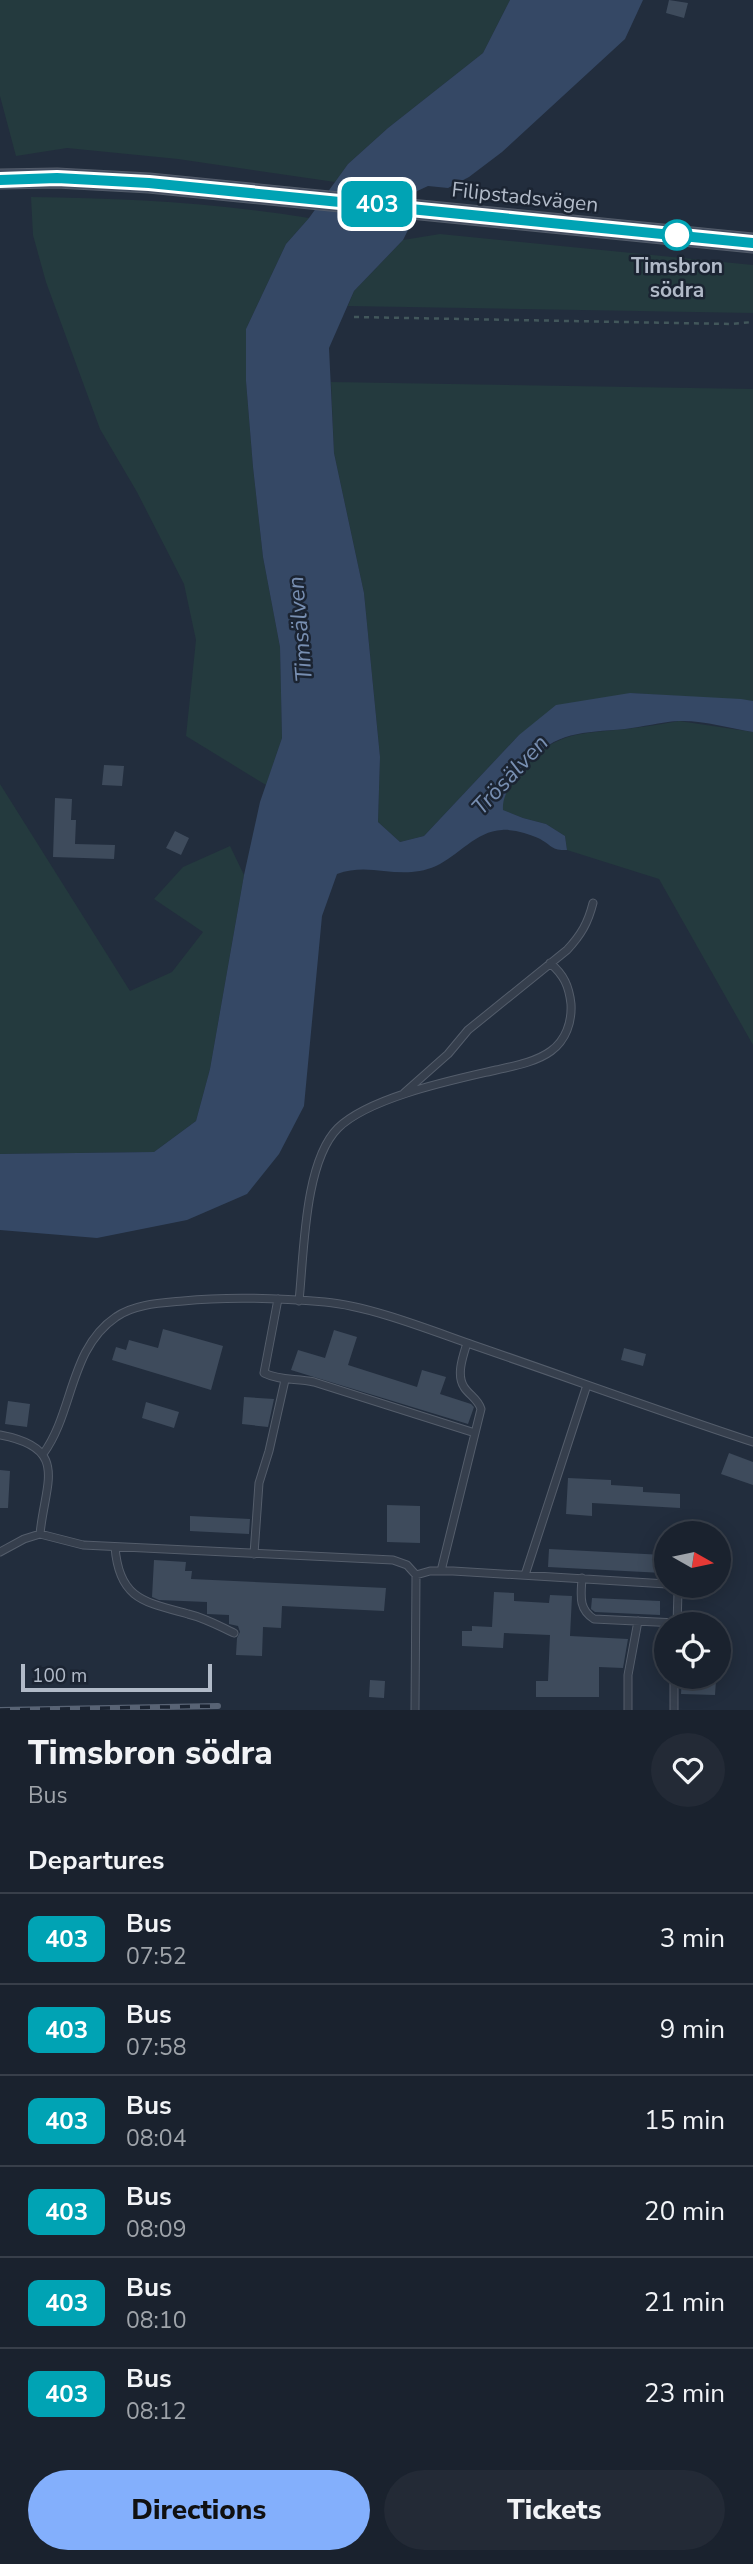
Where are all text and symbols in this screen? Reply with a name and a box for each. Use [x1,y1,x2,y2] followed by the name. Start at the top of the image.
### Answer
[450,175,600,219] street label: Filipstadsvägen
[337,181,417,227] line badge: 403
[355,188,399,220] text: 403
[662,220,692,250] marker: Timsbron södra
[631,252,723,304] place label: Timsbron södra
[280,575,320,683] water label: Timsälven
[465,728,555,822] water label: Trösälven
[654,1521,732,1598] north arrow
[654,1521,731,1689] map controls
[654,1612,731,1689] button: locate
[21,1661,212,1693] scale bar
[32,1663,87,1689] text: 100 m
[28,1731,273,1776] text: Timsbron södra
[651,1733,725,1807] button: heart
[28,1780,68,1811] text: Bus
[28,1843,164,1878] text: Departures
[126,1906,172,1941] text: Bus
[660,1921,725,1956] text: 3 min
[45,1923,88,1955] text: 403
[126,1941,186,1972] text: 07:52
[126,1997,172,2032] text: Bus
[660,2012,725,2047] text: 9 min
[45,2014,88,2046] text: 403
[126,2032,186,2063] text: 07:58
[126,2088,172,2123] text: Bus
[644,2103,725,2138] text: 15 min
[45,2105,88,2137] text: 403
[126,2123,186,2154] text: 08:04
[126,2179,172,2214] text: Bus
[644,2194,725,2229] text: 20 min
[45,2196,88,2228] text: 403
[126,2214,186,2245] text: 08:09
[126,2270,172,2305] text: Bus
[644,2285,725,2320] text: 21 min
[45,2287,88,2319] text: 403
[126,2305,186,2336] text: 08:10
[126,2361,172,2396] text: Bus
[644,2376,725,2411] text: 23 min
[45,2378,88,2410] text: 403
[126,2396,186,2427] text: 08:12
[28,2470,370,2550] button: Directions
[384,2470,725,2550] button: Tickets

